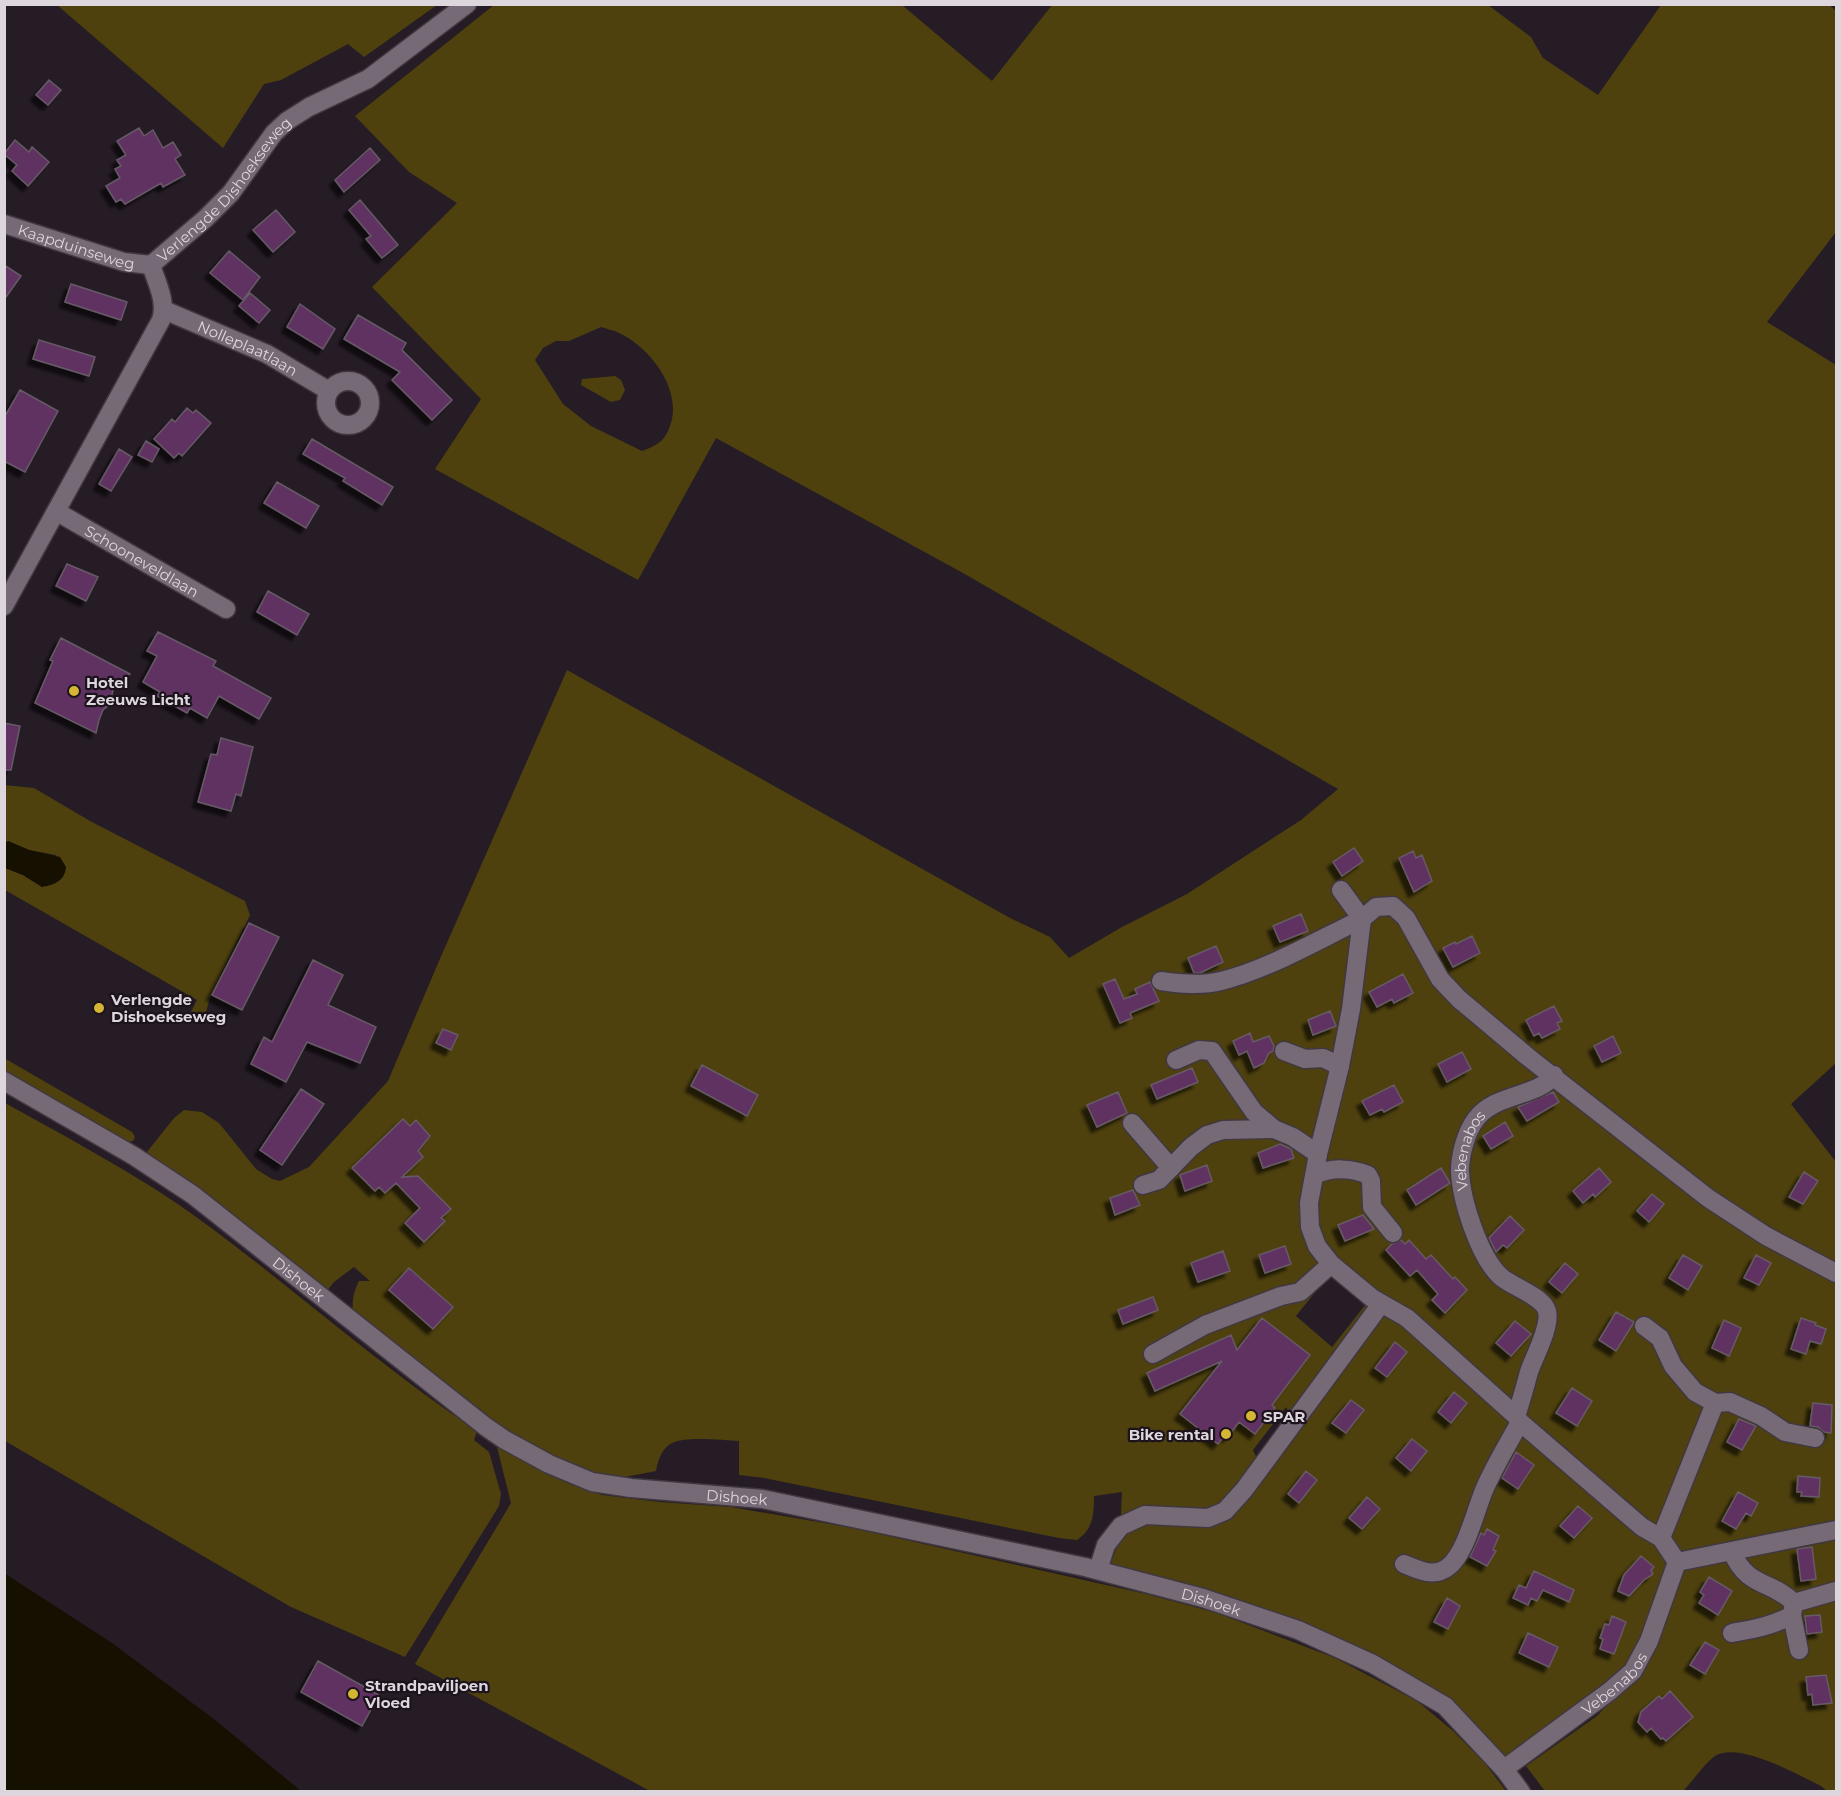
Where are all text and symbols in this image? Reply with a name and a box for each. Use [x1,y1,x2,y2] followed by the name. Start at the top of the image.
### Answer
[153,113,295,266] street label: Verlengde Dishoekseweg
[16,220,136,273] street label: Kaapduinseweg
[195,316,301,380] street label: Nolleplaatlaan
[81,521,203,601] street label: Schooneveldlaan
[86,673,191,709] place label: Hotel Zeeuws Licht
[67,684,81,698] marker: Hotel Zeeuws Licht
[110,990,226,1026] place label: Verlengde Dishoekseweg
[92,1001,106,1015] marker: Verlengde Dishoekseweg
[1450,1106,1489,1192] street label: Vebenabos
[269,1252,329,1305] street label: Dishoek
[1263,1407,1305,1426] place label: SPAR
[1244,1409,1258,1423] marker: SPAR
[1129,1425,1214,1444] place label: Bike rental
[1219,1427,1233,1441] marker: Bike rental
[706,1485,768,1509] street label: Dishoek
[1179,1583,1243,1620] street label: Dishoek
[1577,1649,1651,1719] street label: Vebenabos
[364,1676,489,1712] place label: Strandpaviljoen Vloed
[346,1687,360,1701] marker: Strandpaviljoen Vloed

